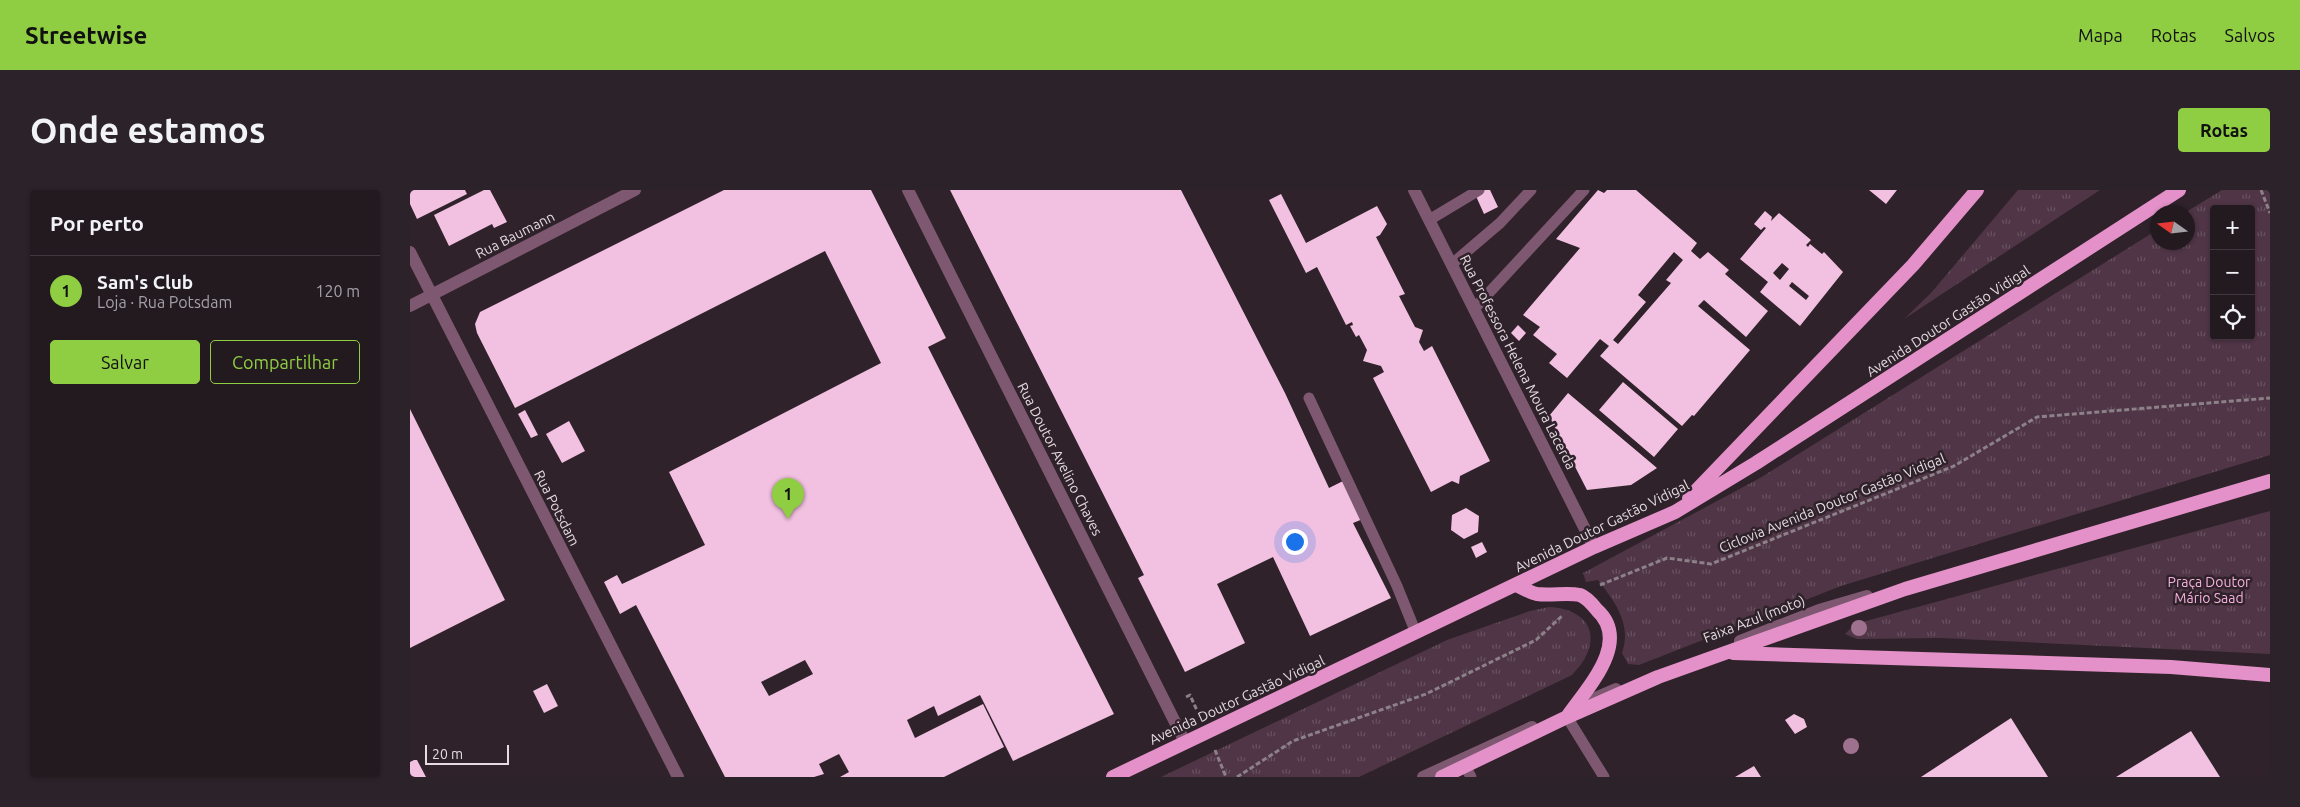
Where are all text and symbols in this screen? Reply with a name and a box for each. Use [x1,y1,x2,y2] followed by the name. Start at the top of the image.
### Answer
[25,22,147,49] text: Streetwise
[2078,25,2123,45] text: Mapa
[2151,25,2197,45] text: Rotas
[2225,25,2275,45] text: Salvos
[2178,108,2270,152] button: Rotas
[30,110,265,150] text: Onde estamos
[2150,205,2195,250] north arrow
[2210,205,2255,340] map controls
[2210,205,2255,250] button: +
[473,208,557,262] street label: Rua Baumann
[50,211,144,235] text: Por perto
[2210,250,2255,295] button: −
[1457,252,1579,472] street label: Rua Professora Helena Moura Lacerda
[1863,262,2033,380] street label: Avenida Doutor Gastão Vidigal
[97,271,193,293] text: Sam's Club
[61,282,71,300] text: 1
[315,282,360,300] text: 120 m
[97,293,232,311] text: Loja · Rua Potsdam
[2210,295,2255,340] button: locate
[50,340,200,384] button: Salvar
[210,340,360,384] button: Compartilhar
[1014,380,1106,538] street label: Rua Doutor Avelino Chaves
[1717,450,1948,556] street label: Ciclovia Avenida Doutor Gastão Vidigal
[531,468,583,548] street label: Rua Potsdam
[1512,477,1692,575] street label: Avenida Doutor Gastão Vidigal
[772,478,804,519] pin: 1
[1282,529,1308,555] your location
[2168,574,2251,606] park label: Praça Doutor Mário Saad
[1701,592,1807,646] street label: Faixa Azul (moto)
[1147,652,1327,748] street label: Avenida Doutor Gastão Vidigal
[425,742,509,765] scale bar
[432,746,463,762] text: 20 m

